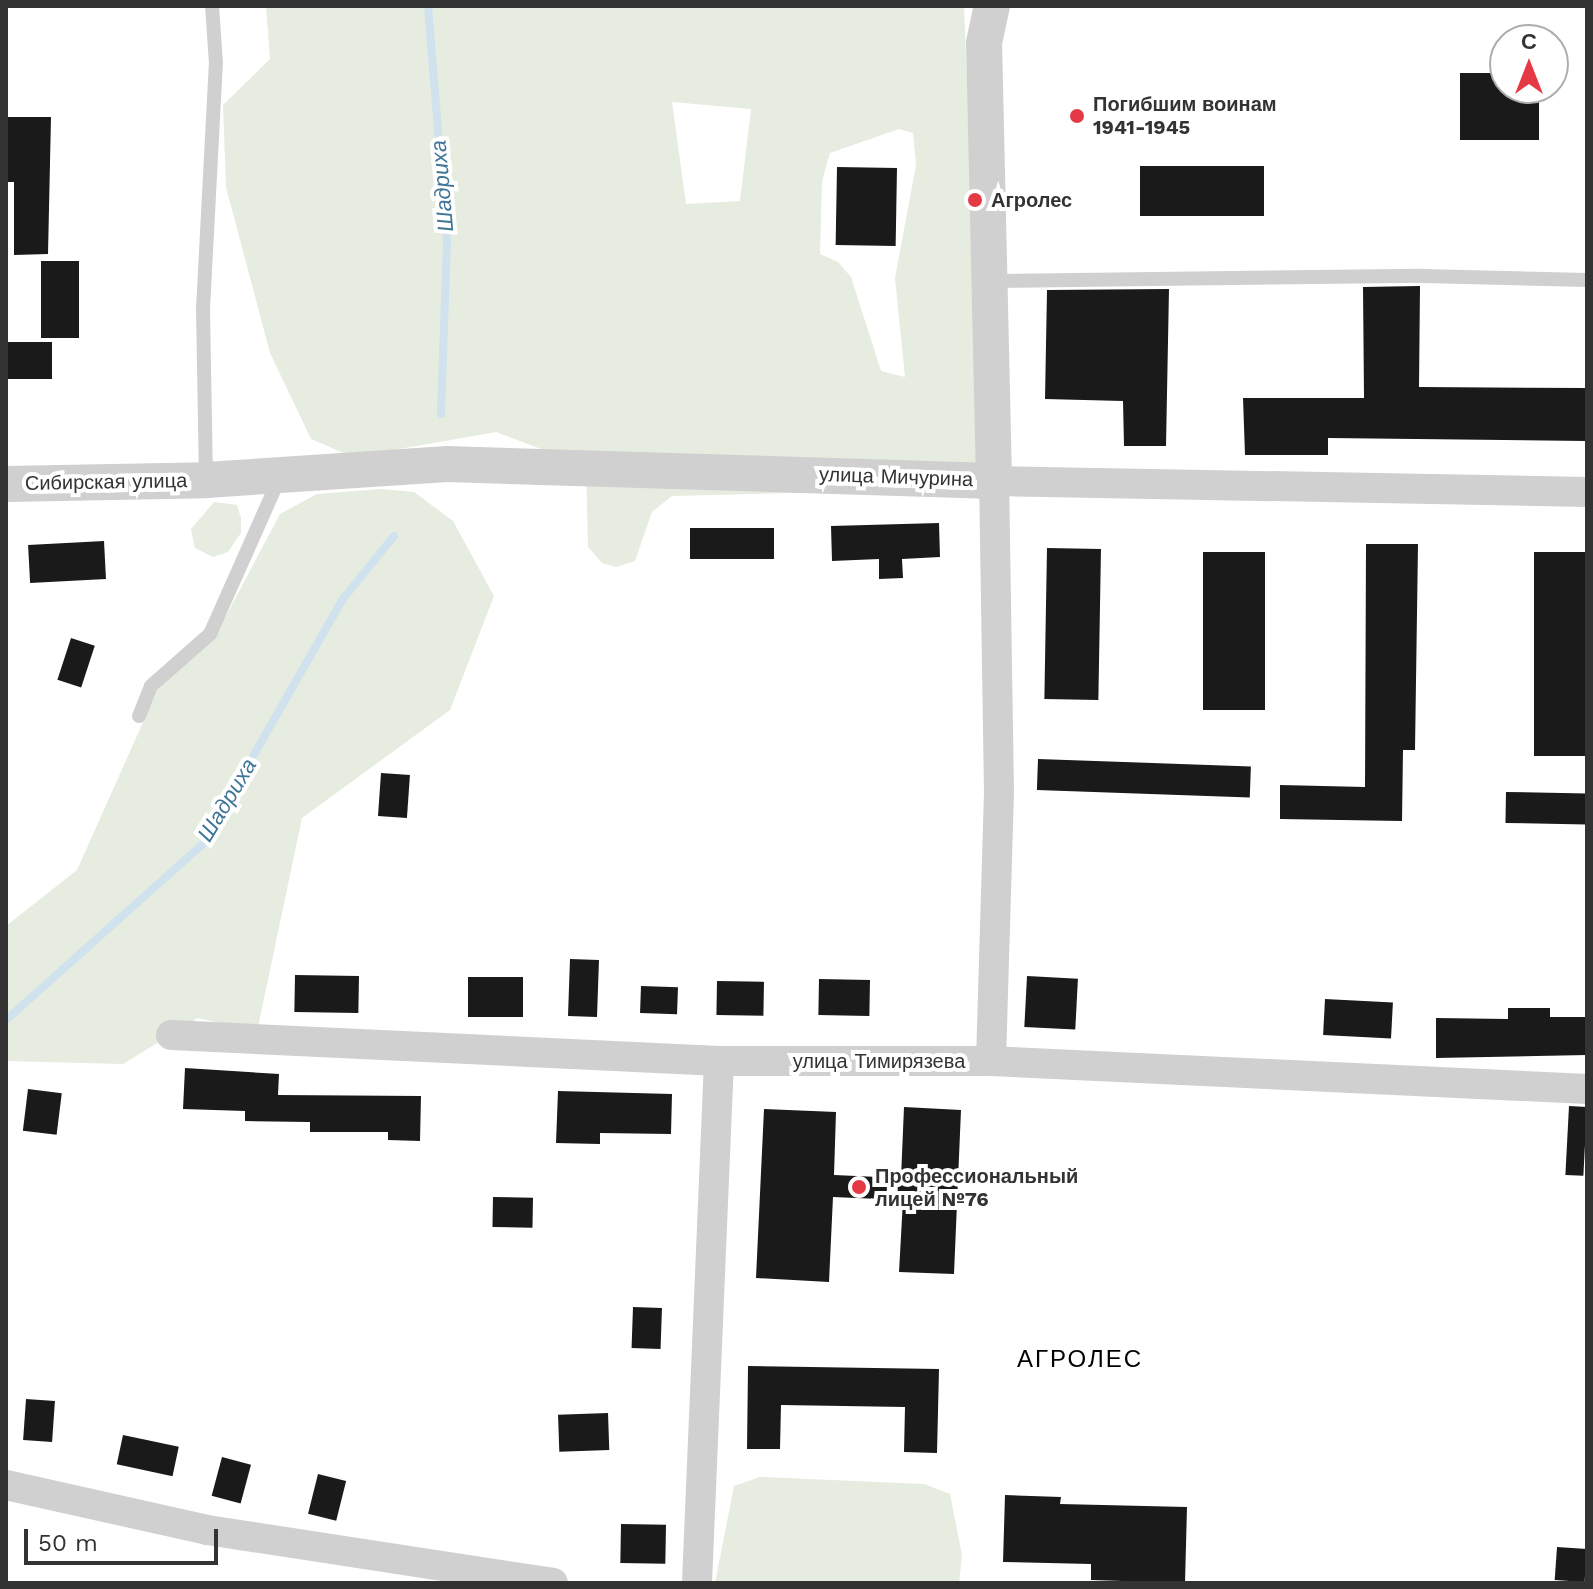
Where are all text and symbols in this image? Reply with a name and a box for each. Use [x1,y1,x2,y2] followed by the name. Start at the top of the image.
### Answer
[1489,24,1569,104] north arrow
[1521,29,1537,54] text: С
[1093,92,1277,139] place label: Погибшим воинам 1941-1945
[1068,107,1086,125] marker: Погибшим воинам 1941-1945
[425,139,459,233] water label: Шадриха
[991,188,1072,212] place label: Агролес
[966,191,984,209] marker: Агролес
[818,462,974,492] street label: улица Мичурина
[25,469,187,495] street label: Сибирская улица
[192,754,262,846] water label: Шадриха
[793,1049,965,1073] street label: улица Тимирязева
[875,1164,1078,1211] place label: Профессиональный лицей №76
[850,1178,868,1196] marker: Профессиональный лицей №76
[1017,1346,1143,1374] district label: АГРОЛЕС
[28,1513,222,1563] scale bar
[38,1529,98,1557] text: 50 m

